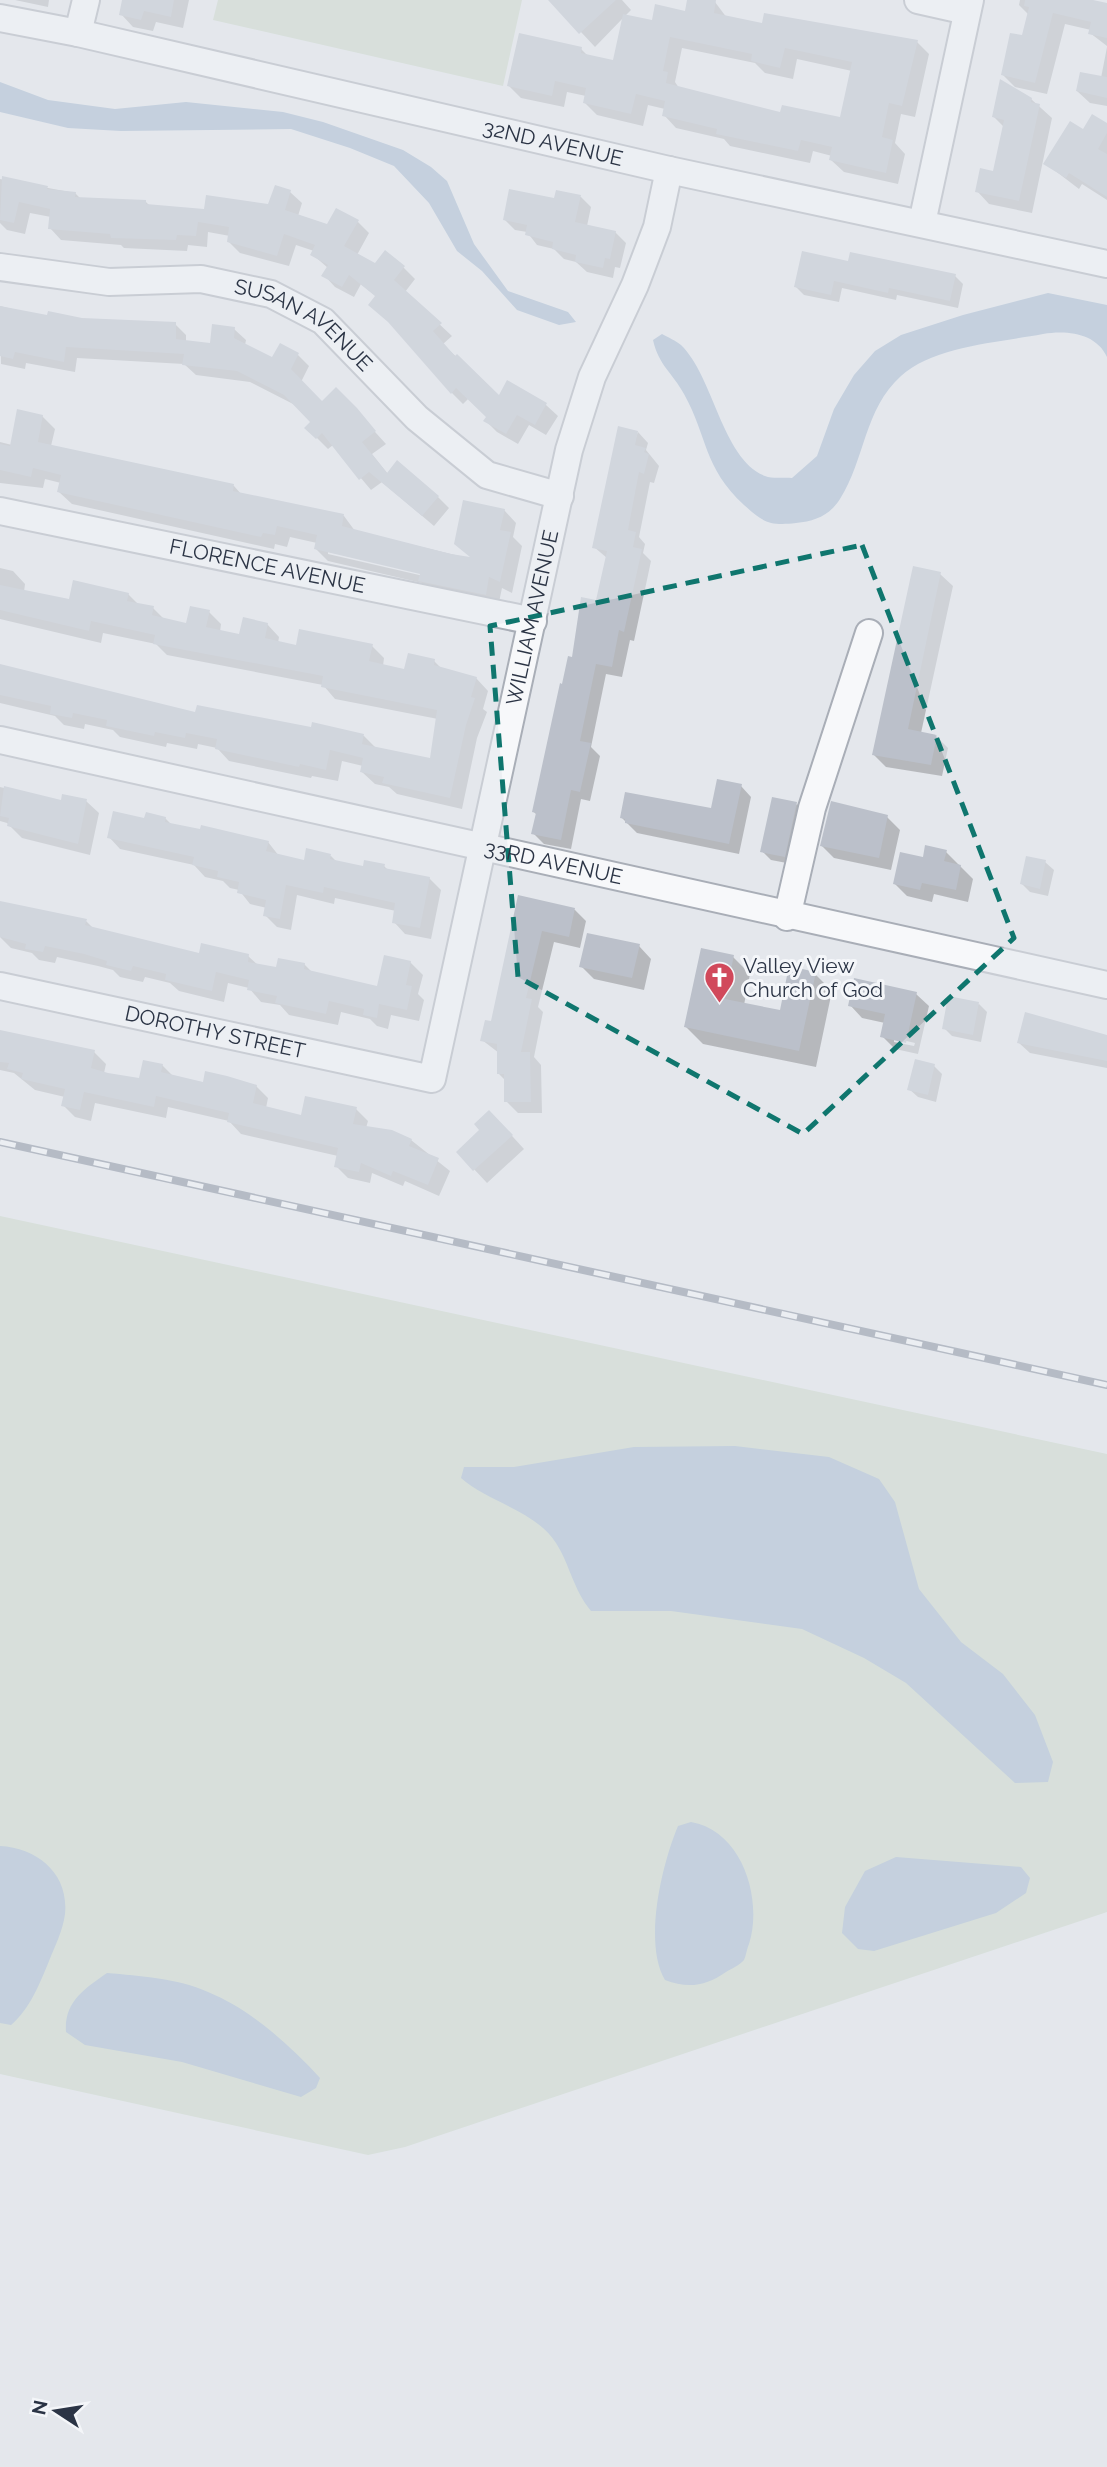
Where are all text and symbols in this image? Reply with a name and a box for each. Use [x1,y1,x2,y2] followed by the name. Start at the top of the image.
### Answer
[481,114,626,171] street label: 32ND AVENUE
[232,273,378,376] street label: SUSAN AVENUE
[501,527,563,708] street label: WILLIAM AVENUE
[167,533,368,598] street label: FLORENCE AVENUE
[482,835,625,889] street label: 33RD AVENUE
[743,953,883,1002] place label: Valley View Church of God
[703,961,737,1005] church icon: Valley View Church of God
[123,1000,308,1063] street label: DOROTHY STREET
[21,2376,91,2446] north arrow
[27,2398,52,2417] text: N

